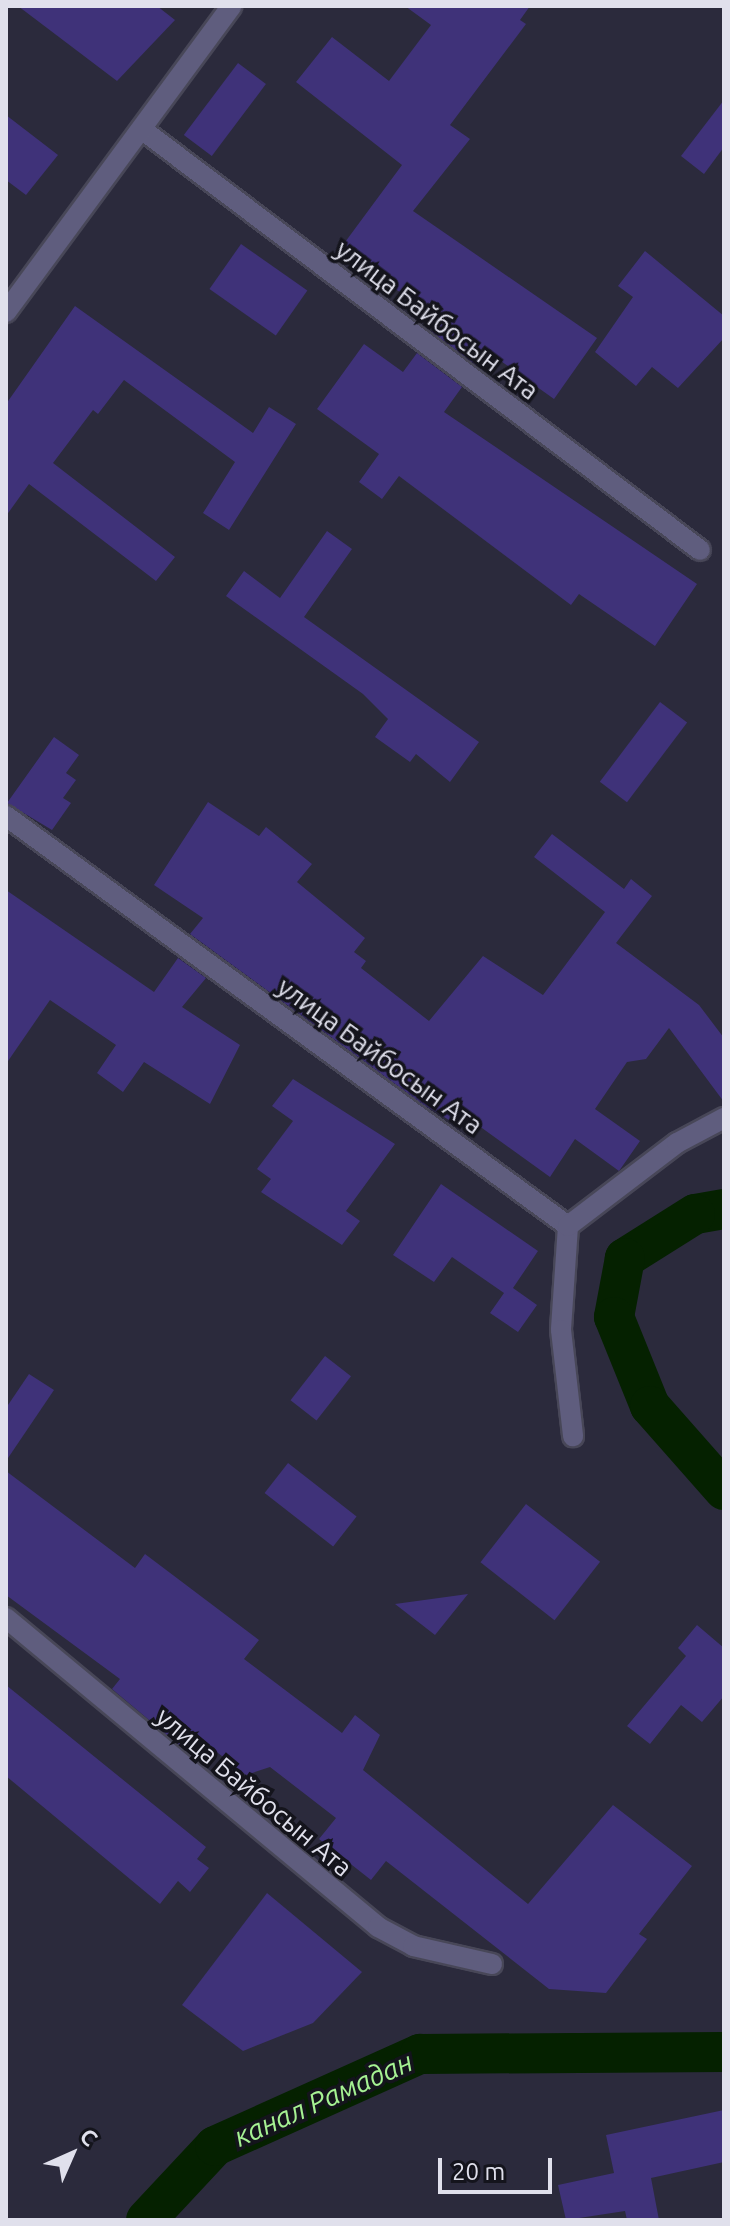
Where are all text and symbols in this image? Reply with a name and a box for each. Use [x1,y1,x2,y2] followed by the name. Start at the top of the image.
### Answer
[329,234,545,406] street label: улица Байбосын Ата
[271,971,489,1141] street label: улица Байбосын Ата
[150,1701,358,1883] street label: улица Байбосын Ата
[228,2045,418,2153] water label: канал Рамадан
[32,2114,112,2194] north arrow
[76,2123,103,2150] text: С
[442,2142,556,2192] scale bar
[452,2158,505,2185] text: 20 m

